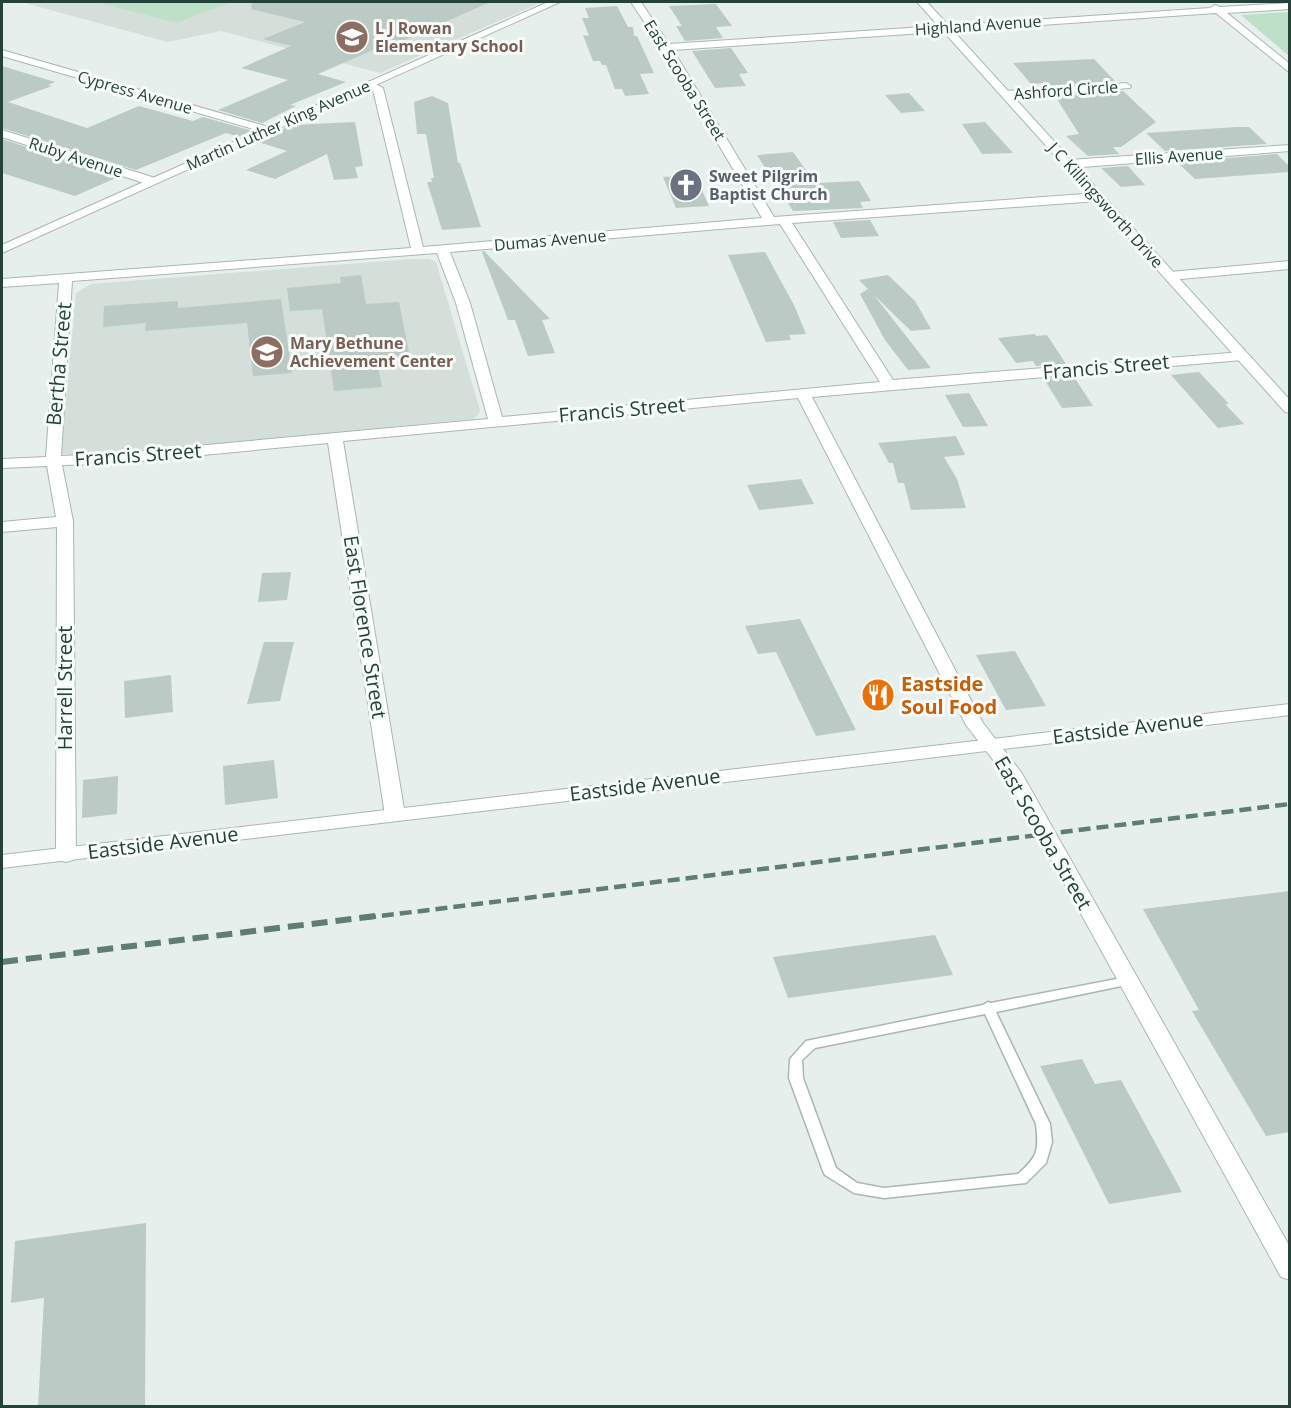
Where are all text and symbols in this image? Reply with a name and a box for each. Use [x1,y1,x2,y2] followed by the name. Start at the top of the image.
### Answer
[914,10,1042,40] street label: Highland Avenue
[639,15,731,145] street label: East Scooba Street
[375,17,523,57] place label: L J Rowan Elementary School
[334,19,370,55] school or university icon: L J Rowan Elementary School
[75,65,195,119] street label: Cypress Avenue
[183,74,373,176] street label: Martin Luther King Avenue
[1013,75,1119,105] street label: Ashford Circle
[26,131,126,183] street label: Ruby Avenue
[1042,136,1168,273] street label: J C Killingsworth Drive
[1134,142,1224,170] street label: Ellis Avenue
[709,165,828,205] place label: Sweet Pilgrim Baptist Church
[668,167,704,203] church icon: Sweet Pilgrim Baptist Church
[493,224,607,256] street label: Dumas Avenue
[40,301,77,427] street label: Bertha Street
[290,332,453,372] place label: Mary Bethune Achievement Center
[249,334,285,370] school or university icon: Mary Bethune Achievement Center
[1041,348,1170,385] street label: Francis Street
[557,391,686,428] street label: Francis Street
[74,437,202,472] street label: Francis Street
[338,533,393,720] street label: East Florence Street
[51,626,78,750] street label: Harrell Street
[901,670,997,720] place label: Eastside Soul Food
[860,677,896,713] restaurant icon: Eastside Soul Food
[1051,705,1205,750] street label: Eastside Avenue
[988,751,1098,914] street label: East Scooba Street
[568,762,722,807] street label: Eastside Avenue
[86,820,240,865] street label: Eastside Avenue

